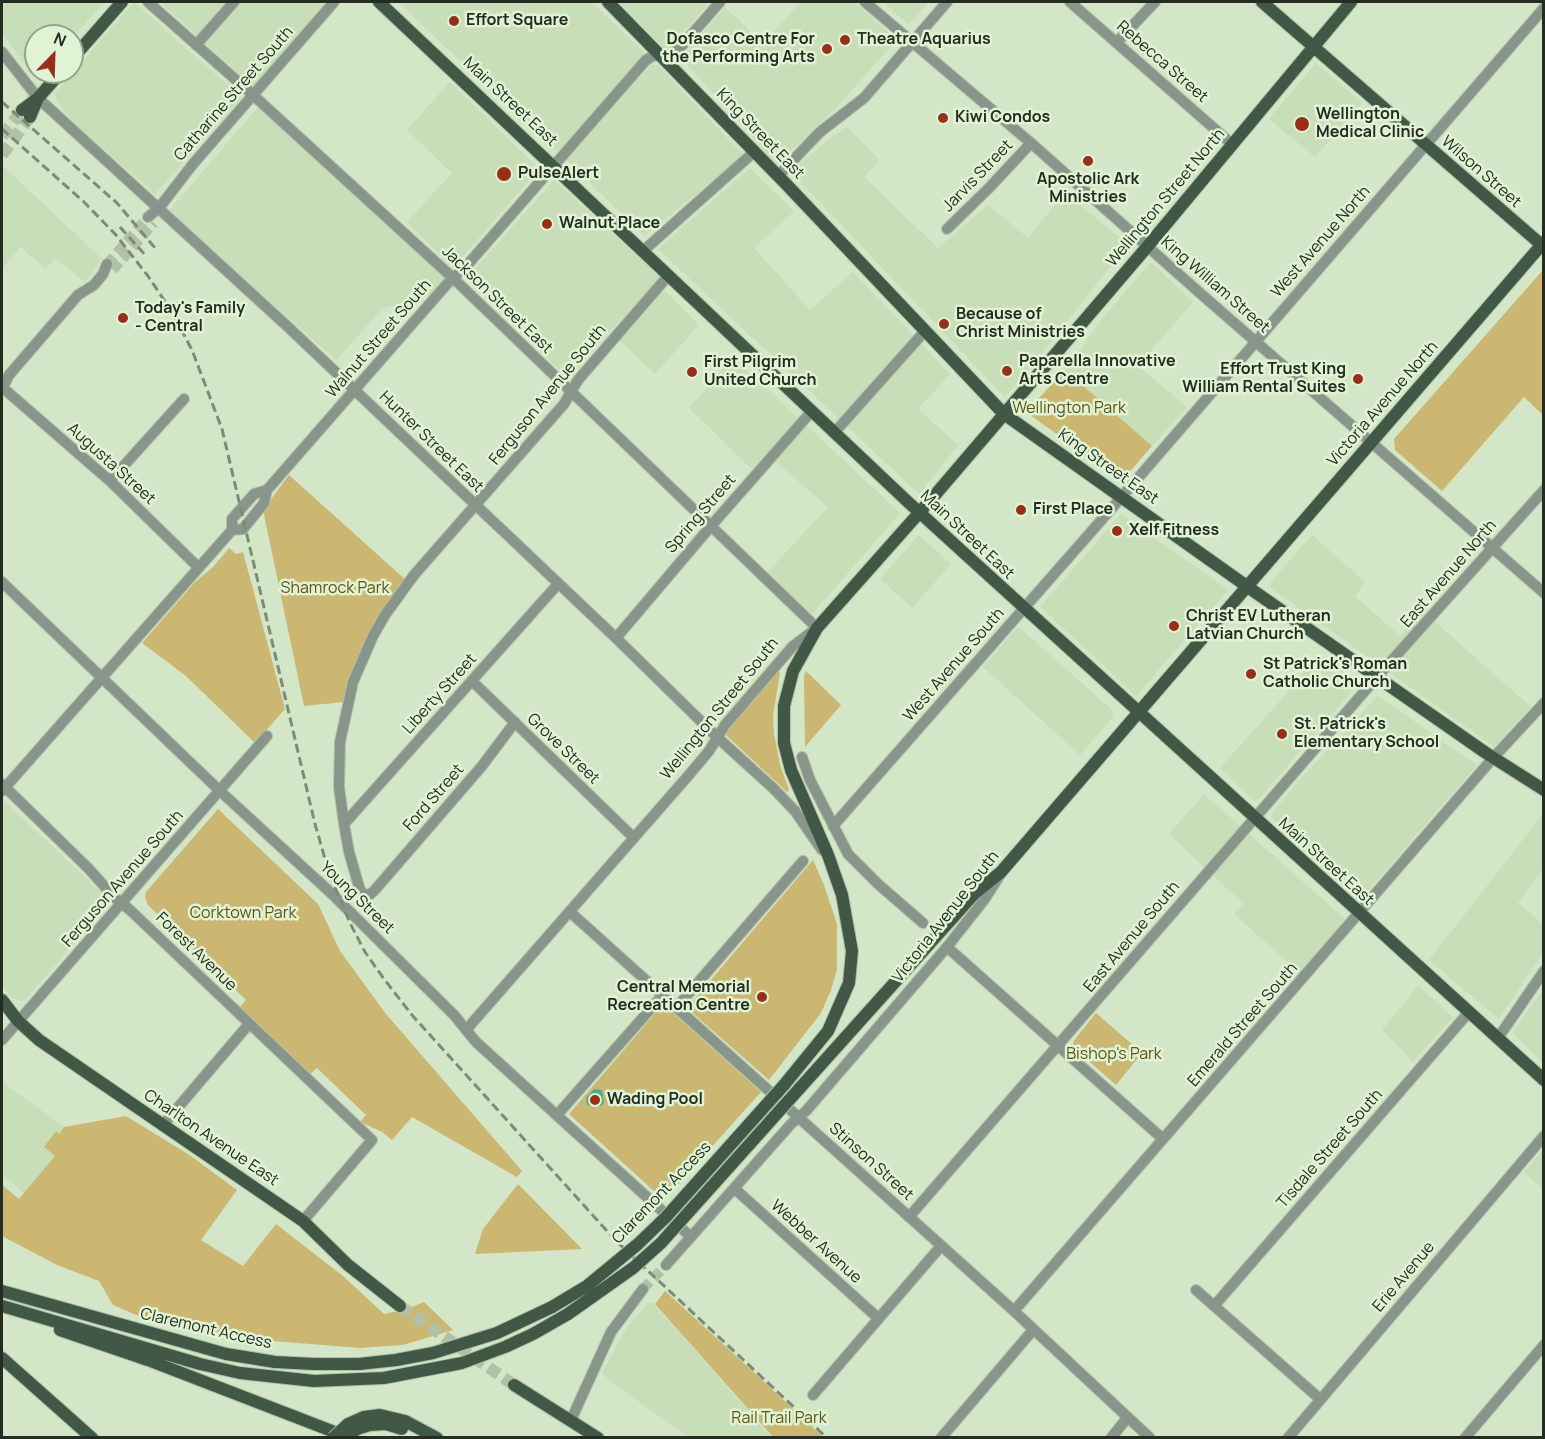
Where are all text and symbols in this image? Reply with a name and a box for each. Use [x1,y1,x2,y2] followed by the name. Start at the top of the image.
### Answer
[466,11,568,31] place label: Effort Square
[447,14,461,28] marker: Effort Square
[1112,17,1212,107] street label: Rebecca Street
[170,23,298,165] street label: Catharine Street South
[24,24,84,84] north arrow
[51,27,70,52] text: N
[662,30,815,68] place label: Dofasco Centre For the Performing Arts
[857,30,991,50] place label: Theatre Aquarius
[838,33,852,47] marker: Theatre Aquarius
[820,42,834,56] marker: Dofasco Centre For the Performing Arts
[459,53,561,151] street label: Main Street East
[712,85,808,183] street label: King Street East
[1316,105,1424,143] place label: Wellington Medical Clinic
[955,108,1050,128] place label: Kiwi Condos
[936,111,950,125] marker: Kiwi Condos
[1293,115,1311,133] marker: Wellington Medical Clinic
[1103,125,1229,271] street label: Wellington Street North
[1437,132,1525,212] street label: Wilson Street
[939,136,1017,216] street label: Jarvis Street
[1081,154,1095,168] marker: Apostolic Ark Ministries
[518,164,599,184] place label: PulseAlert
[495,165,513,183] marker: PulseAlert
[1037,170,1139,208] place label: Apostolic Ark Ministries
[1267,182,1375,302] street label: West Avenue North
[559,214,660,234] place label: Walnut Place
[540,217,554,231] marker: Walnut Place
[1157,233,1273,337] street label: King William Street
[438,242,556,358] street label: Jackson Street East
[322,276,436,402] street label: Walnut Street South
[135,299,245,337] place label: Today's Family - Central
[956,305,1085,343] place label: Because of Christ Ministries
[116,311,130,325] marker: Today's Family - Central
[937,317,951,331] marker: Because of Christ Ministries
[486,321,610,469] street label: Ferguson Avenue South
[1324,338,1442,470] street label: Victoria Avenue North
[1019,352,1176,390] place label: Paparella Innovative Arts Centre
[704,353,816,391] place label: First Pilgrim United Church
[1182,360,1346,398] place label: Effort Trust King William Rental Suites
[1000,364,1014,378] marker: Paparella Innovative Arts Centre
[685,365,699,379] marker: First Pilgrim United Church
[1351,372,1365,386] marker: Effort Trust King William Rental Suites
[375,387,487,497] street label: Hunter Street East
[1012,399,1126,419] park label: Wellington Park
[63,419,159,509] street label: Augusta Street
[1054,425,1162,509] street label: King Street East
[662,471,740,557] street label: Spring Street
[916,486,1018,584] street label: Main Street East
[1033,500,1113,520] place label: First Place
[1014,503,1028,517] marker: First Place
[1397,516,1501,632] street label: East Avenue North
[1129,521,1219,541] place label: Xelf Fitness
[1110,524,1124,538] marker: Xelf Fitness
[281,579,389,599] park label: Shamrock Park
[899,604,1009,726] street label: West Avenue South
[1186,607,1331,645] place label: Christ EV Lutheran Latvian Church
[1167,619,1181,633] marker: Christ EV Lutheran Latvian Church
[657,634,783,784] street label: Wellington Street South
[399,650,481,738] street label: Liberty Street
[1263,655,1407,693] place label: St Patrick's Roman Catholic Church
[1244,667,1258,681] marker: St Patrick's Roman Catholic Church
[523,710,603,788] street label: Grove Street
[1294,715,1439,753] place label: St. Patrick's Elementary School
[1275,727,1289,741] marker: St. Patrick's Elementary School
[400,761,468,835] street label: Ford Street
[58,807,188,951] street label: Ferguson Avenue South
[1274,814,1378,910] street label: Main Street East
[889,847,1003,987] street label: Victoria Avenue South
[316,858,398,938] street label: Young Street
[1080,878,1184,996] street label: East Avenue South
[190,904,296,924] park label: Corktown Park
[152,909,240,995] street label: Forest Avenue
[1184,959,1302,1091] street label: Emerald Street South
[607,978,750,1016] place label: Central Memorial Recreation Centre
[755,990,769,1004] marker: Central Memorial Recreation Centre
[1066,1045,1162,1065] park label: Bishop's Park
[140,1086,282,1190] street label: Charlton Avenue East
[1273,1086,1387,1212] street label: Tisdale Street South
[607,1090,703,1110] place label: Wading Pool
[588,1093,602,1107] marker: Wading Pool
[825,1119,917,1205] street label: Stinson Street
[608,1138,716,1248] street label: Claremont Access
[767,1196,865,1288] street label: Webber Avenue
[1369,1238,1439,1316] street label: Erie Avenue
[138,1305,274,1353] street label: Claremont Access
[731,1409,827,1429] park label: Rail Trail Park

